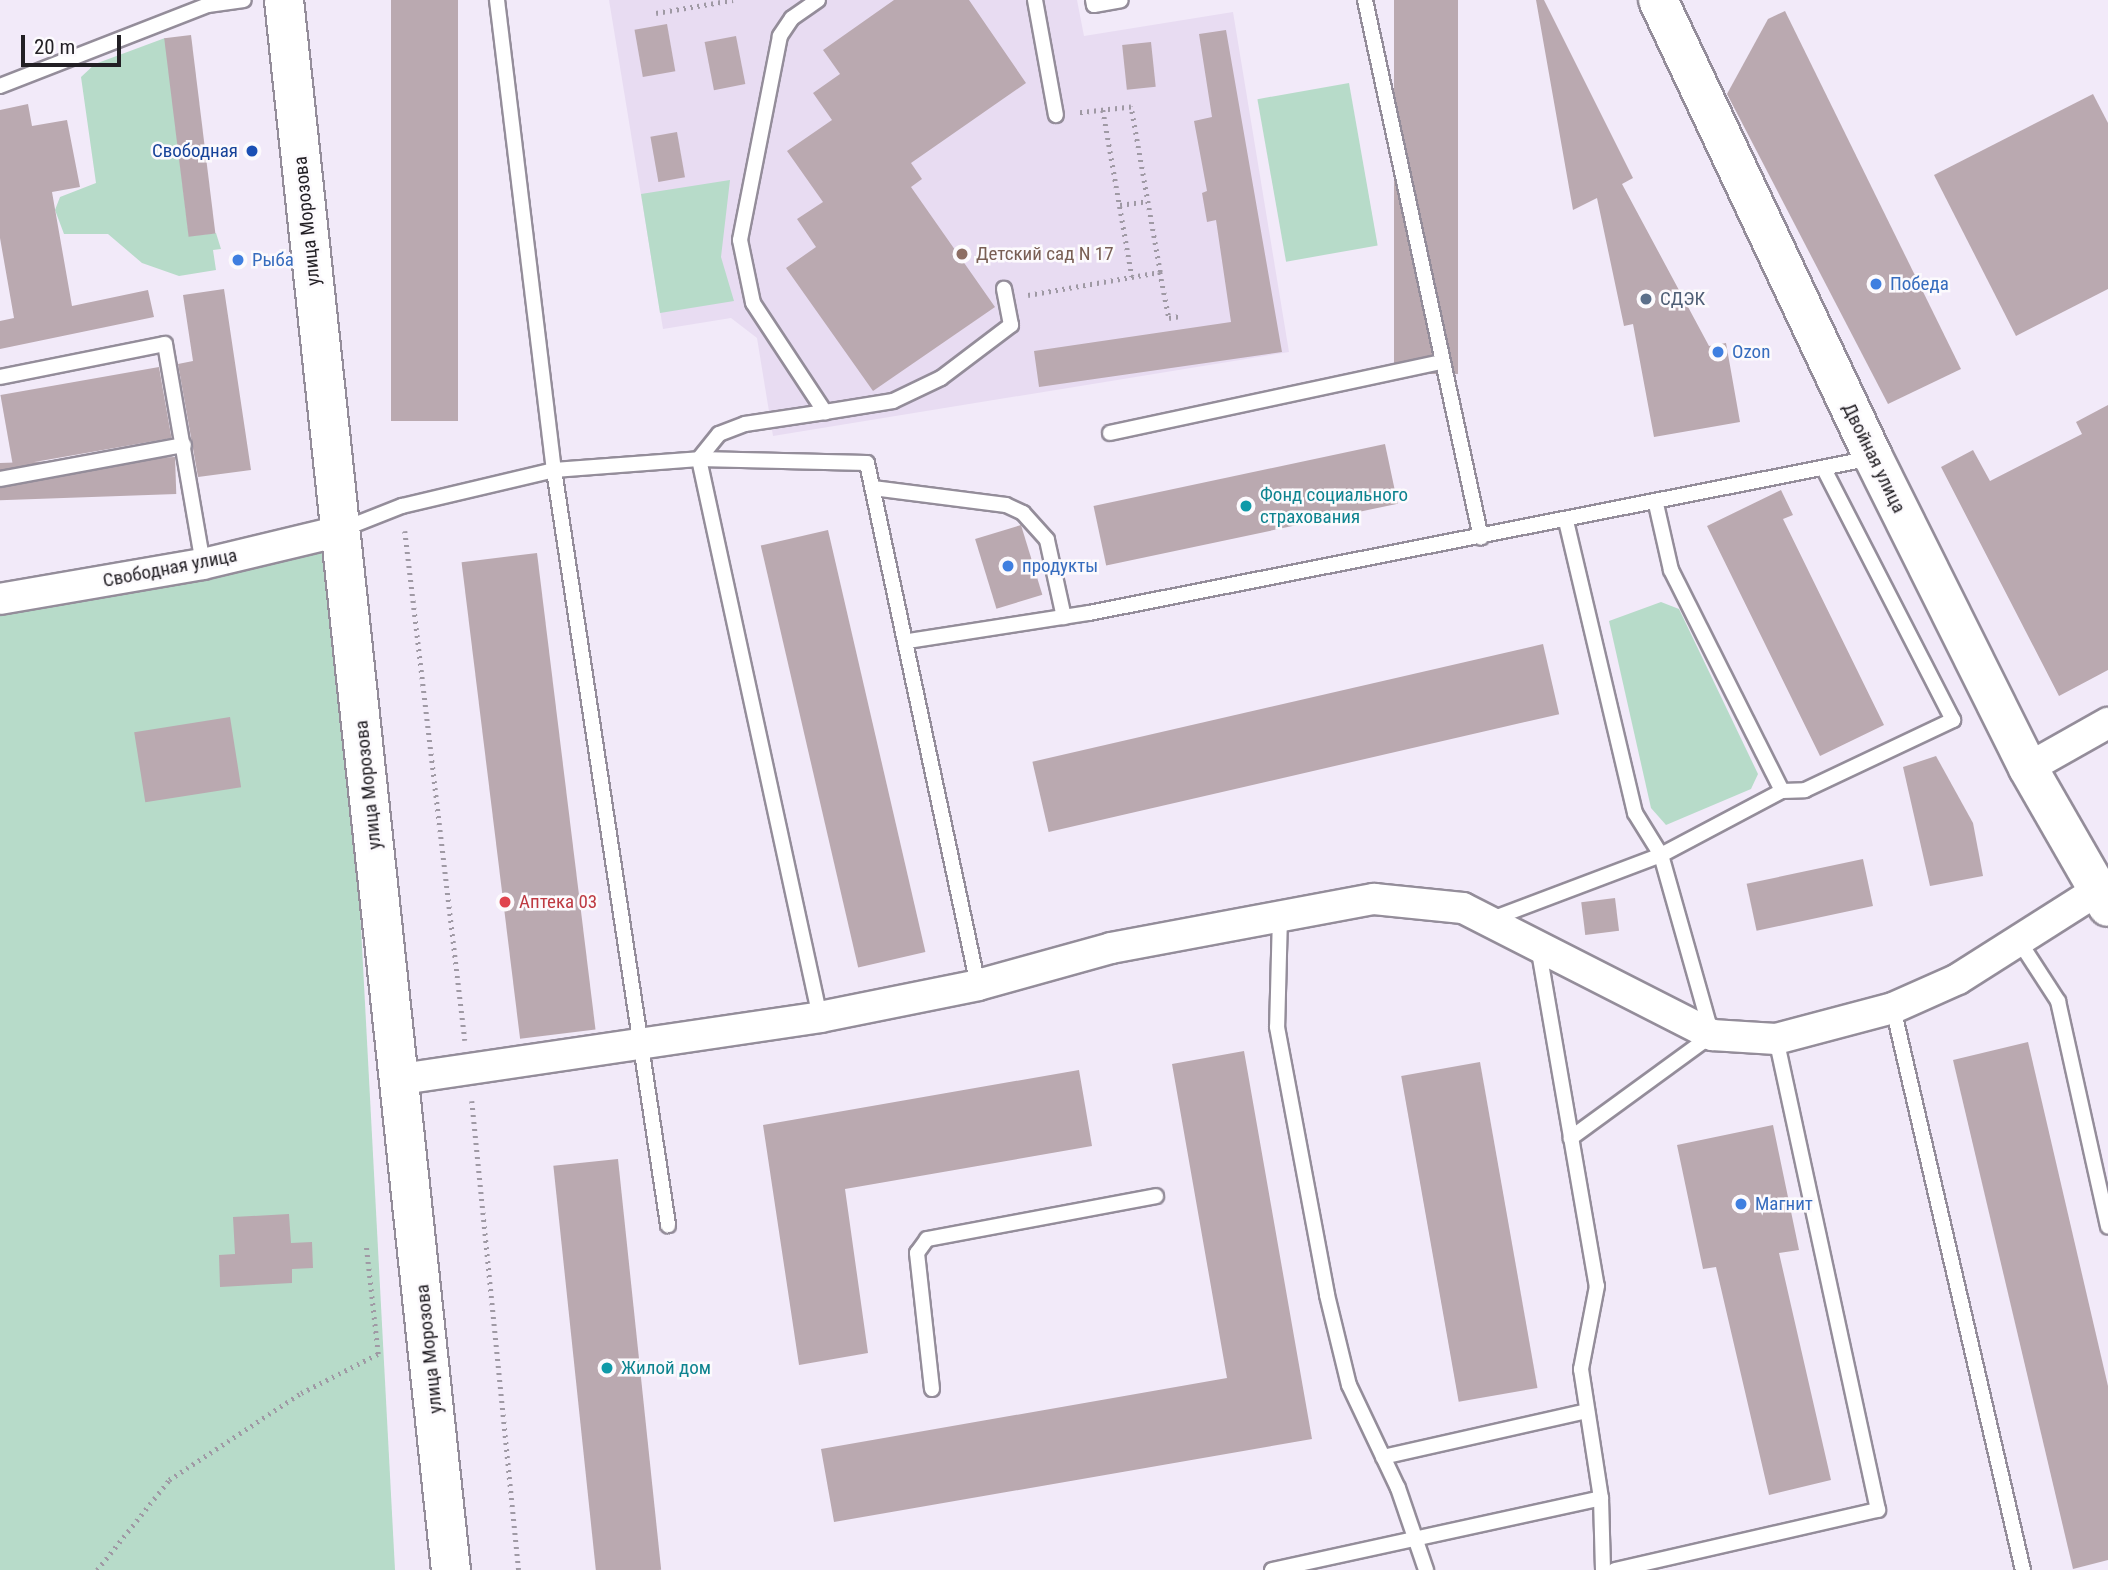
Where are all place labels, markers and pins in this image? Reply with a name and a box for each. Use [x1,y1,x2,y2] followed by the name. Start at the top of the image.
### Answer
[152,140,238,162] place label: Свободная
[244,143,260,159] marker: Свободная
[976,243,1114,265] place label: Детский сад N 17
[954,246,970,262] marker: Детский сад N 17
[252,249,294,271] place label: Рыба
[230,252,246,268] marker: Рыба
[1890,273,1949,295] place label: Победа
[1868,276,1884,292] marker: Победа
[1660,288,1705,310] place label: СДЭК
[1638,291,1654,307] marker: СДЭК
[1732,341,1770,363] place label: Ozon
[1710,344,1726,360] marker: Ozon
[1260,484,1408,528] place label: Фонд социального страхования
[1238,498,1254,514] marker: Фонд социального страхования
[1022,555,1098,577] place label: продукты
[1000,558,1016,574] marker: продукты
[519,891,597,913] place label: Аптека 03
[497,894,513,910] marker: Аптека 03
[1755,1193,1813,1215] place label: Магнит
[1733,1196,1749,1212] marker: Магнит
[621,1357,711,1379] place label: Жилой дом
[599,1360,615,1376] marker: Жилой дом

